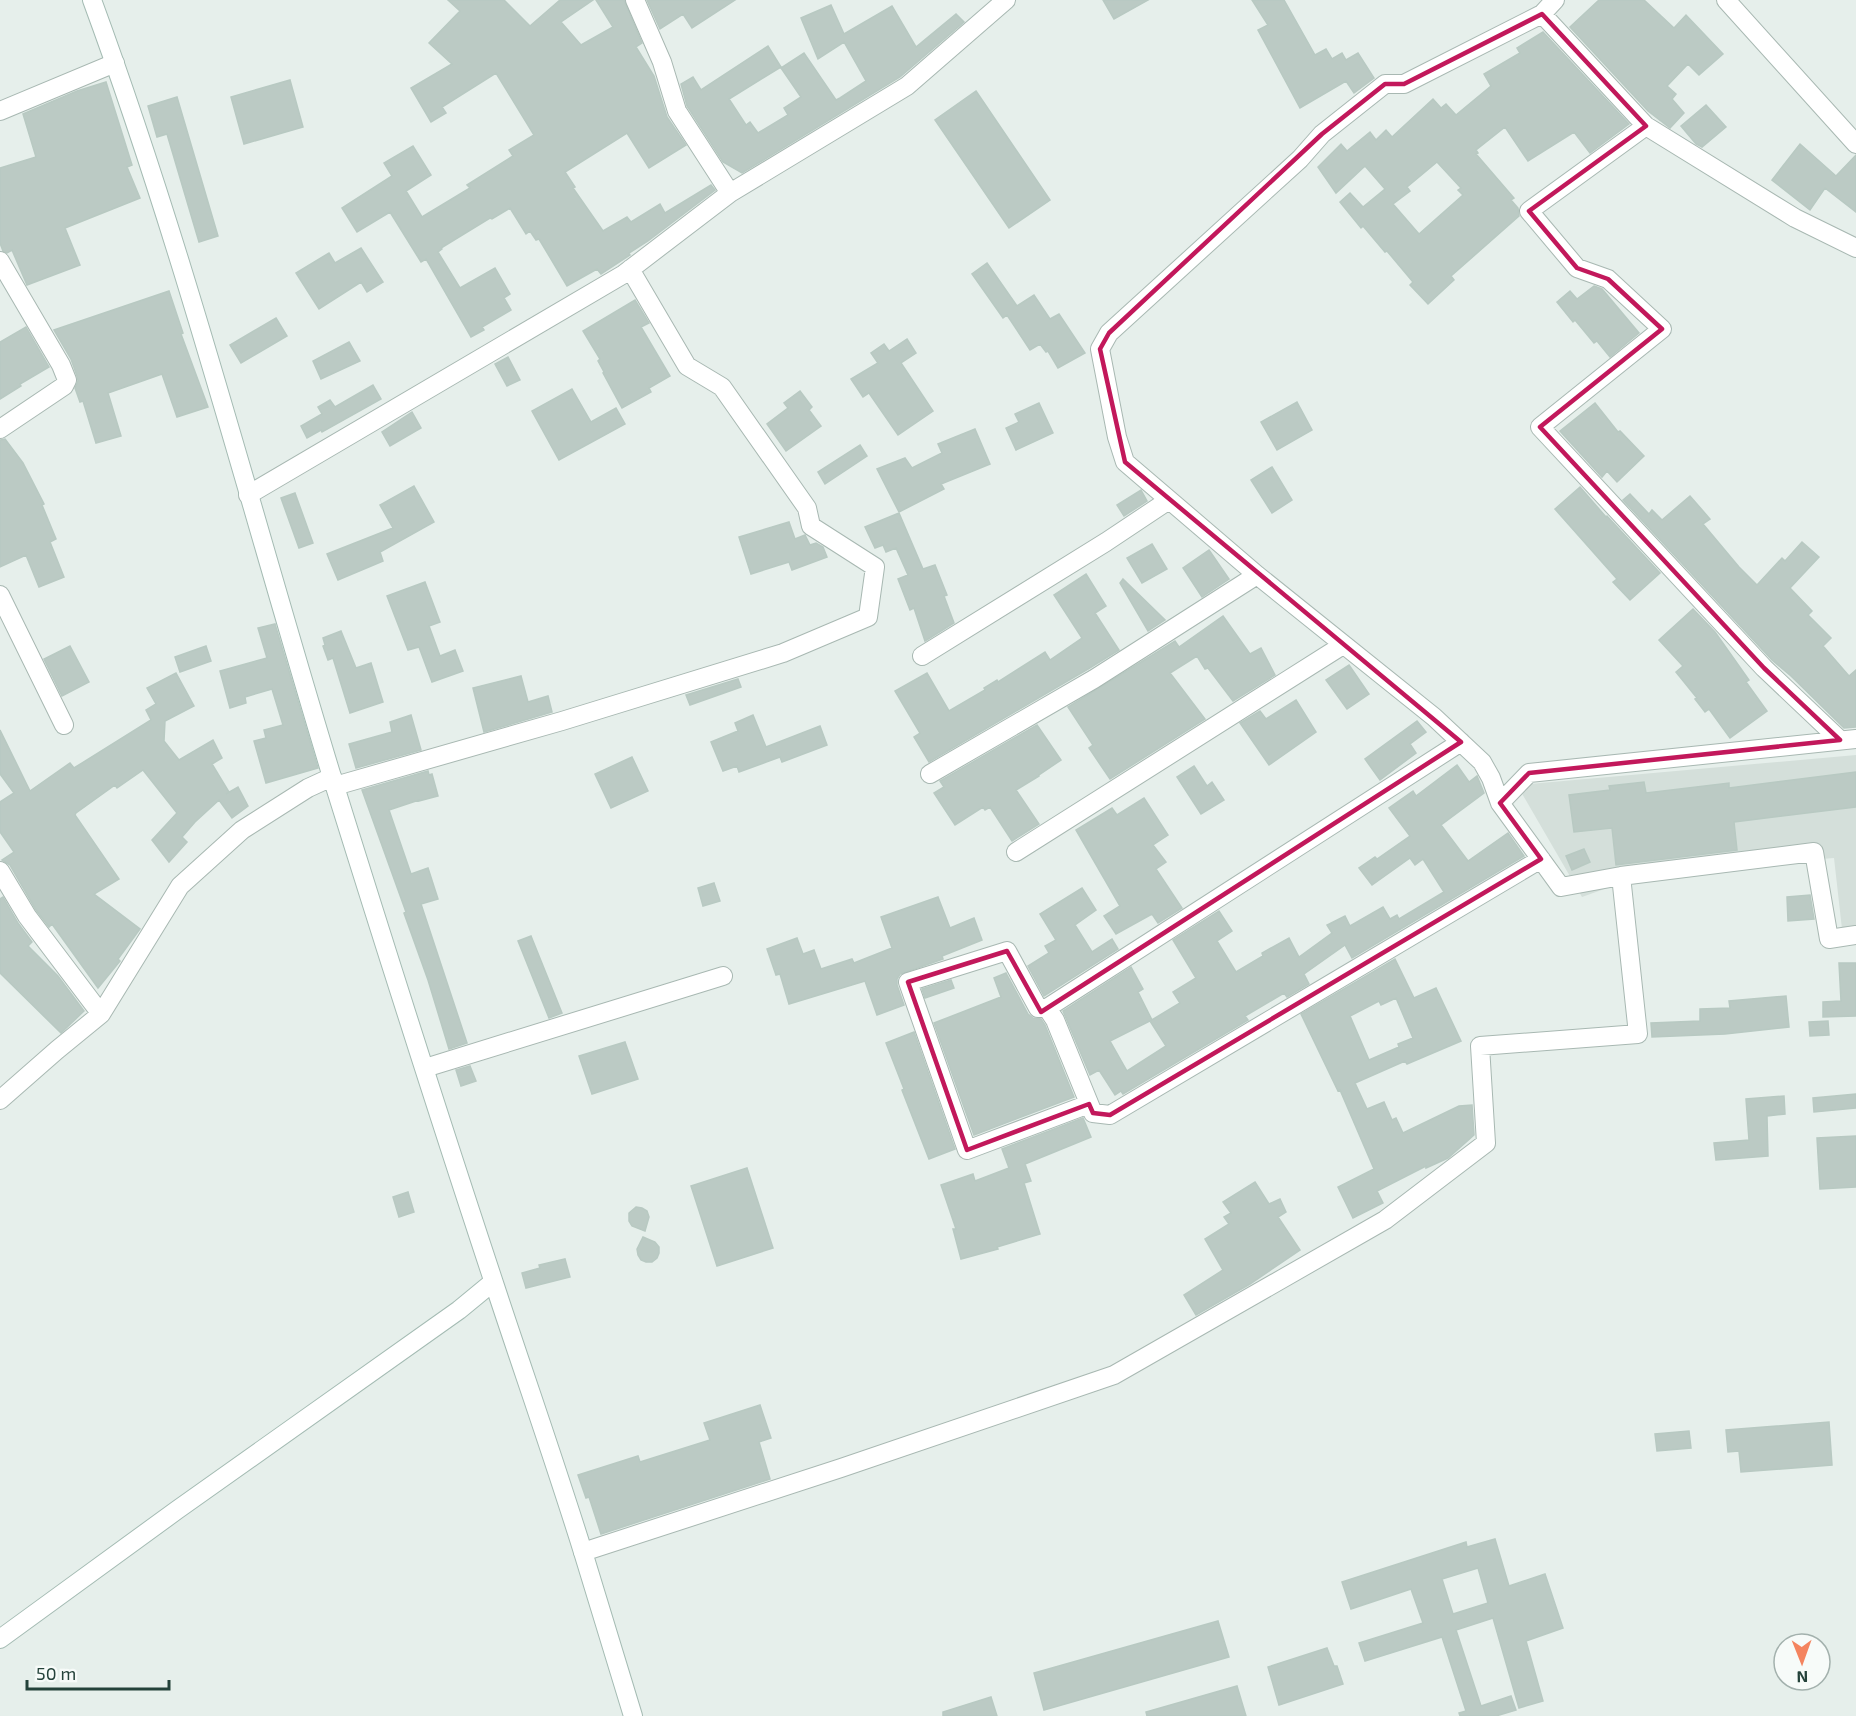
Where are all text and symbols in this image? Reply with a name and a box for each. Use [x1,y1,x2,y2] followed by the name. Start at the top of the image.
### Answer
[1772,1632,1832,1692] north arrow
[27,1653,170,1691] scale bar
[36,1662,76,1684] text: 50 m
[1796,1668,1808,1687] text: N

